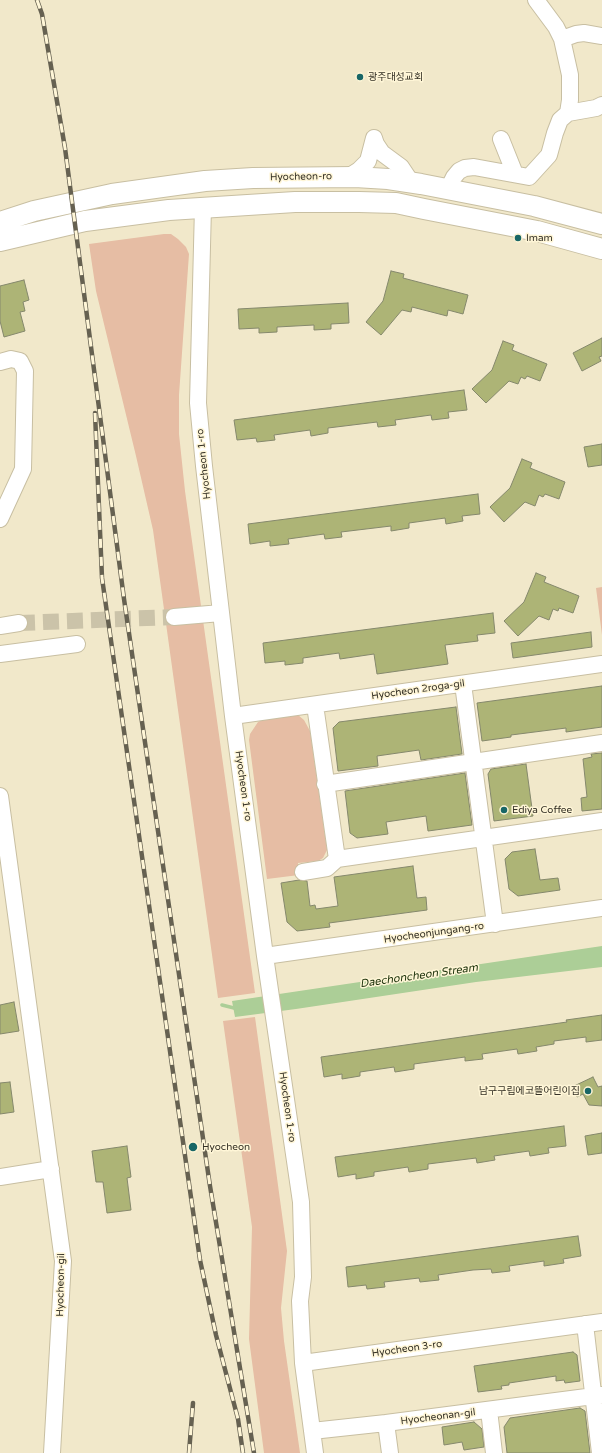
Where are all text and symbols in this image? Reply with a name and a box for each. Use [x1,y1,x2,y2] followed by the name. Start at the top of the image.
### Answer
[368,71,423,83] place label: 광주대성교회
[355,72,365,82] marker: 광주대성교회
[270,170,332,184] street label: Hyocheon-ro
[526,232,553,244] place label: Imam
[513,233,523,243] marker: Imam
[194,428,214,500] street label: Hyocheon 1-ro
[371,678,465,702] street label: Hyocheon 2roga-gil
[232,750,254,822] street label: Hyocheon 1-ro
[512,804,572,816] place label: Ediya Coffee
[499,805,509,815] marker: Ediya Coffee
[383,920,485,946] street label: Hyocheonjungang-ro
[359,961,479,991] water label: Daechoncheon Stream
[276,1071,298,1143] street label: Hyocheon 1-ro
[479,1085,580,1097] place label: 남구구립에코뜰어린이집
[583,1086,593,1096] marker: 남구구립에코뜰어린이집
[187,1141,199,1153] marker: Hyocheon
[202,1141,250,1153] place label: Hyocheon
[54,1253,68,1317] street label: Hyocheon-gil
[371,1338,443,1360] street label: Hyocheon 3-ro
[400,1406,476,1428] street label: Hyocheonan-gil

